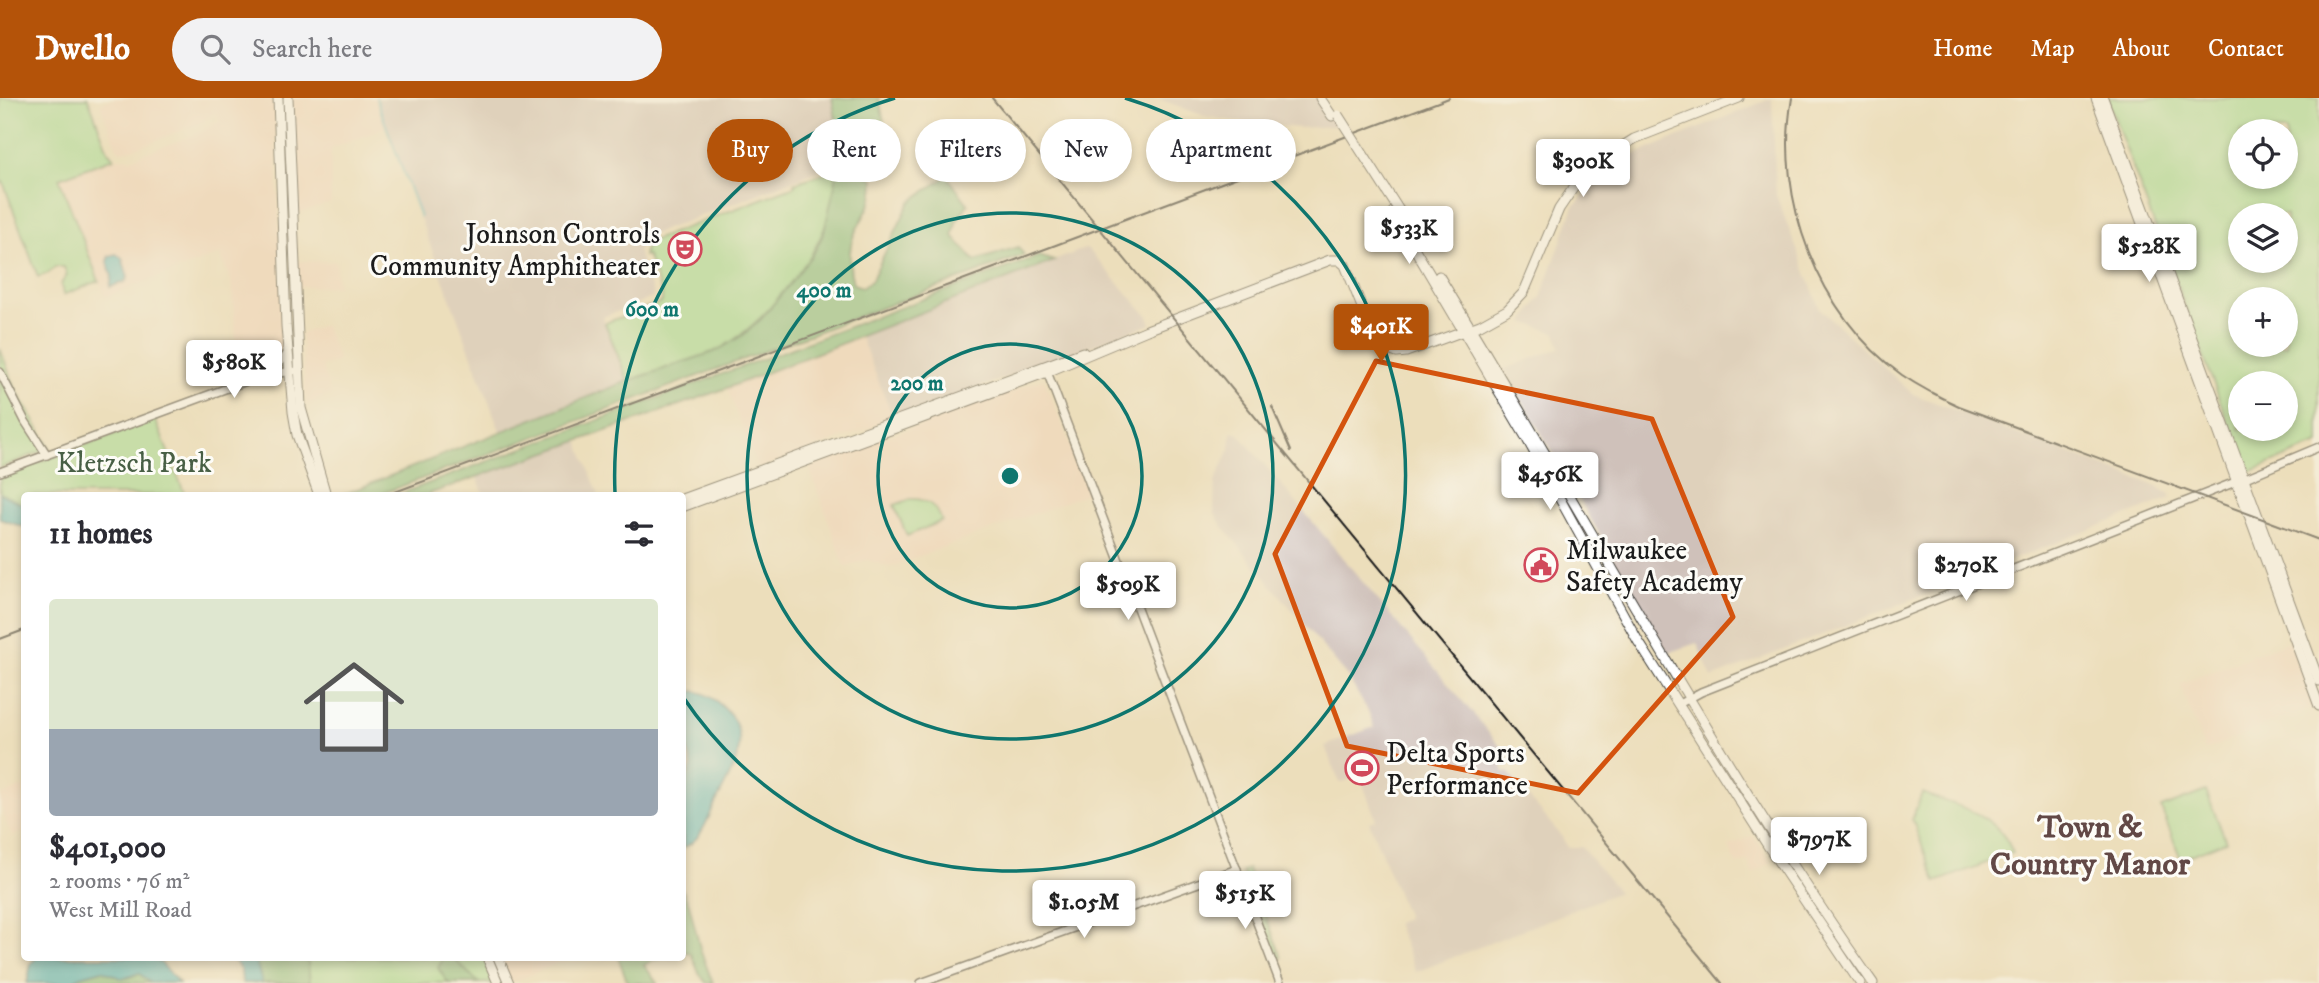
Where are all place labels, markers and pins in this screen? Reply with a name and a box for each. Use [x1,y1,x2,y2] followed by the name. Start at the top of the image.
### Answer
[1534,140,1632,199] pin: $300K
[1360,206,1458,266] pin: $533K
[370,217,661,284] place label: Johnson Controls Community Amphitheater
[2100,225,2198,284] pin: $528K
[666,230,704,268] theatre icon: Johnson Controls Community Amphitheater
[1332,304,1430,364] pin: $401K
[185,341,283,400] pin: $580K
[1501,452,1599,512] pin: $456K
[998,464,1022,488] centre of rings
[1566,533,1743,600] place label: Milwaukee Safety Academy
[1917,544,2015,603] pin: $270K
[1522,546,1560,584] public building icon: Milwaukee Safety Academy
[1079,562,1177,622] pin: $509K
[1386,736,1528,803] place label: Delta Sports Performance
[1343,749,1381,787] sports icon: Delta Sports Performance
[1770,818,1868,877] pin: $797K
[1196,872,1294,931] pin: $515K
[1027,880,1141,940] pin: $1.05M

